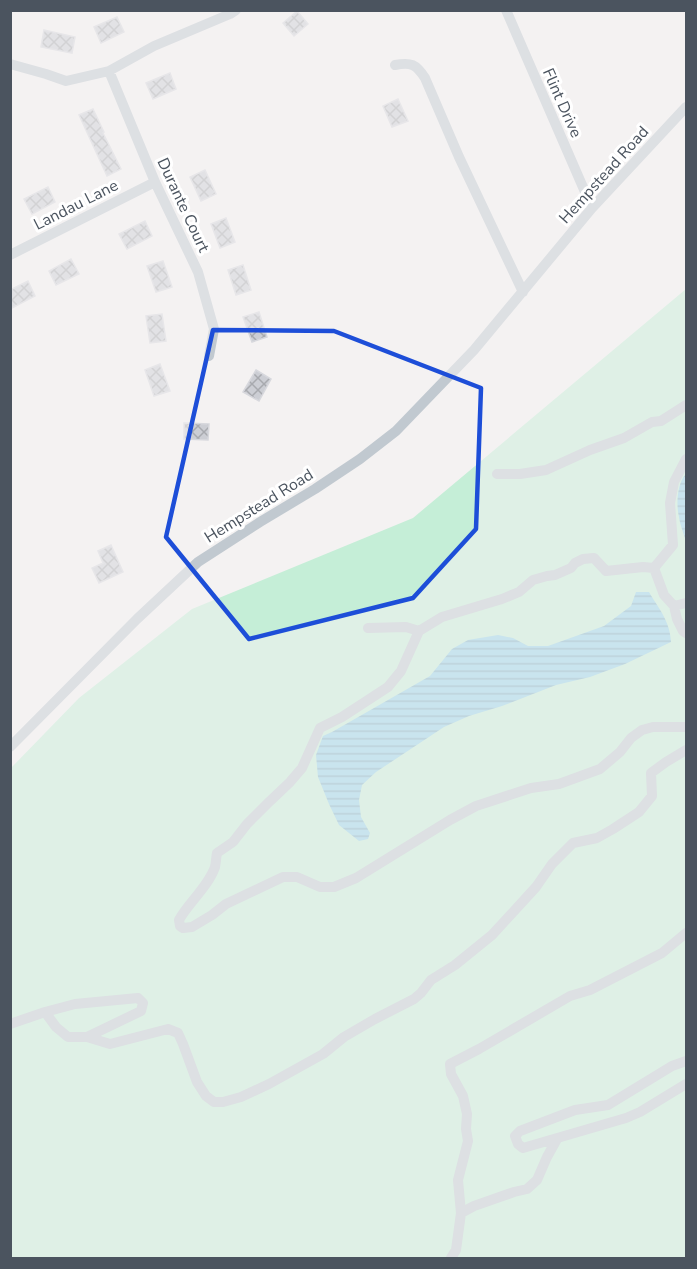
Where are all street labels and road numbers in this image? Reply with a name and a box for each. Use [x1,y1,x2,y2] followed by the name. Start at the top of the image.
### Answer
[537,65,587,141] street label: Flint Drive
[554,121,654,229] street label: Hempstead Road
[151,154,215,256] street label: Durante Court
[30,174,122,236] street label: Landau Lane
[200,464,318,548] street label: Hempstead Road

